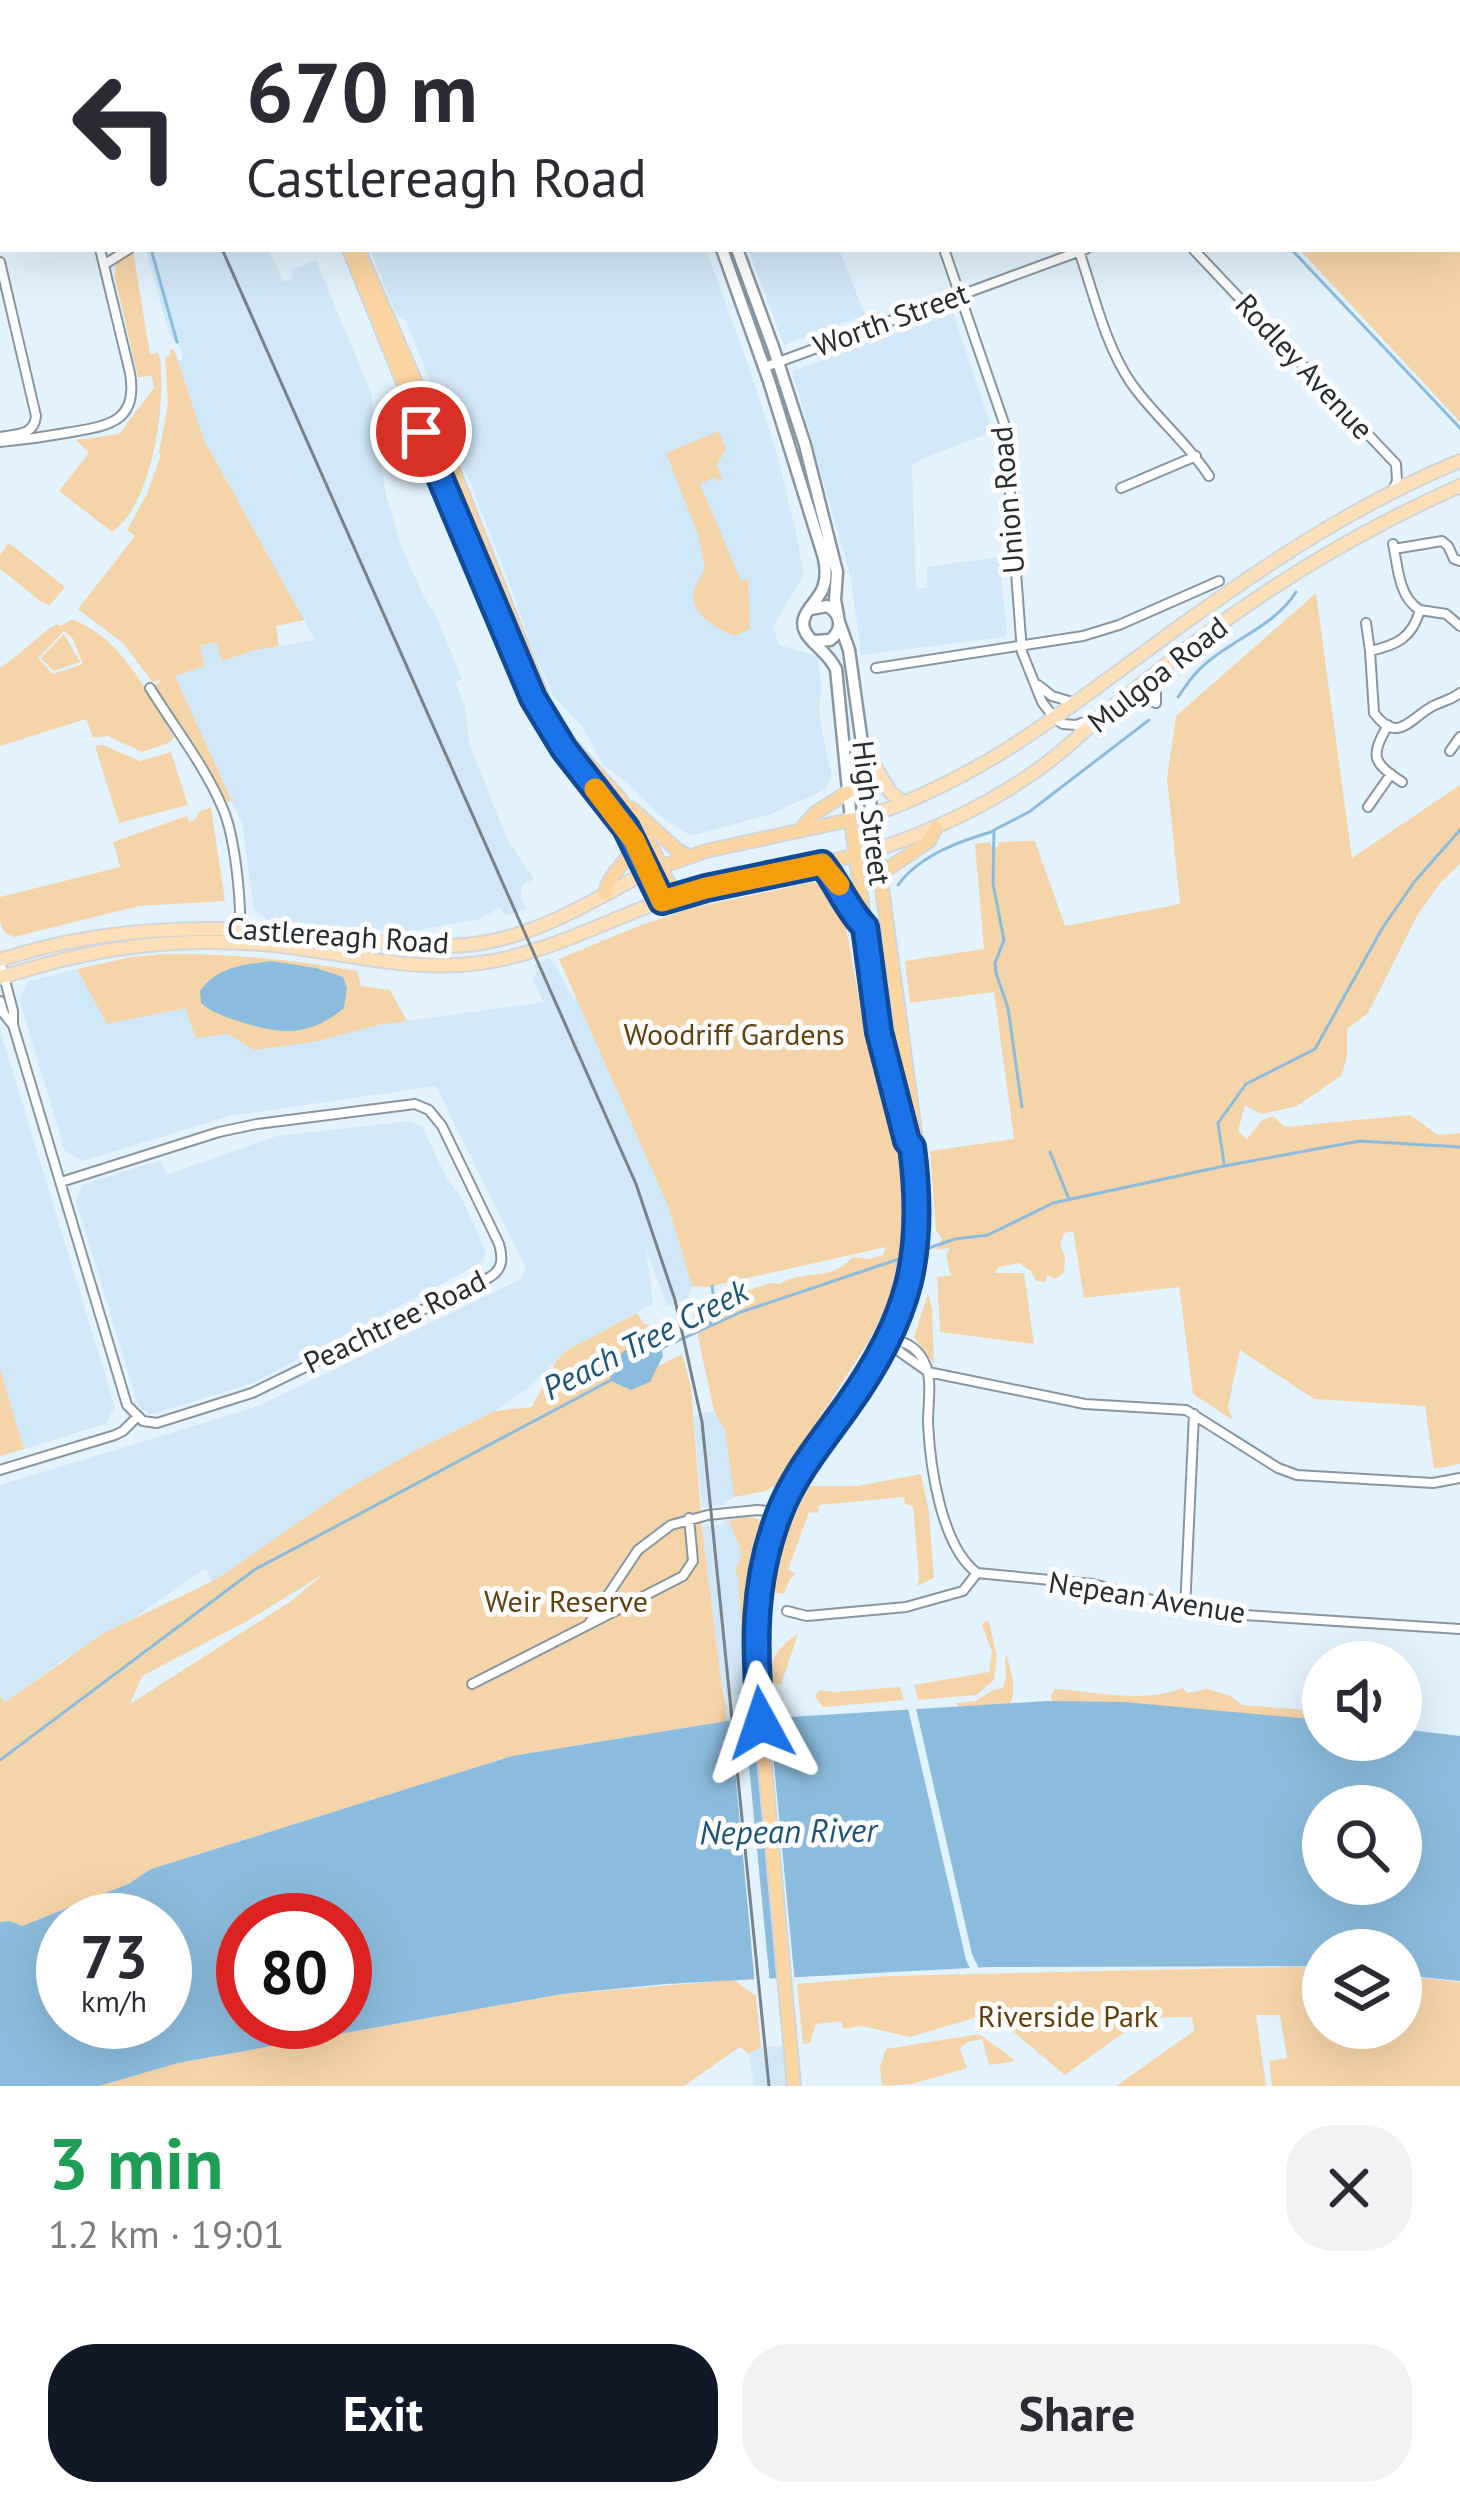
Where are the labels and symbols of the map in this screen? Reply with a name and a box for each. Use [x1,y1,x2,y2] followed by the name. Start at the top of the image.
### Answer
[808,273,973,365] street label: Worth Street
[1228,285,1383,447] street label: Rodley Avenue
[370,381,472,483] pin
[981,425,1032,576] street label: Union Road
[1079,607,1235,741] street label: Mulgoa Road
[844,738,901,887] street label: High Street
[226,907,451,962] street label: Castlereagh Road
[623,1014,845,1053] park label: Woodriff Gardens
[297,1260,492,1382] street label: Peachtree Road
[535,1268,756,1409] water label: Peach Tree Creek
[1046,1562,1249,1631] street label: Nepean Avenue
[484,1581,648,1620] park label: Weir Reserve
[698,1660,824,1786] position arrow
[699,1807,879,1854] water label: Nepean River
[216,1893,372,2049] speed limit sign: 80
[978,1996,1159,2035] park label: Riverside Park

